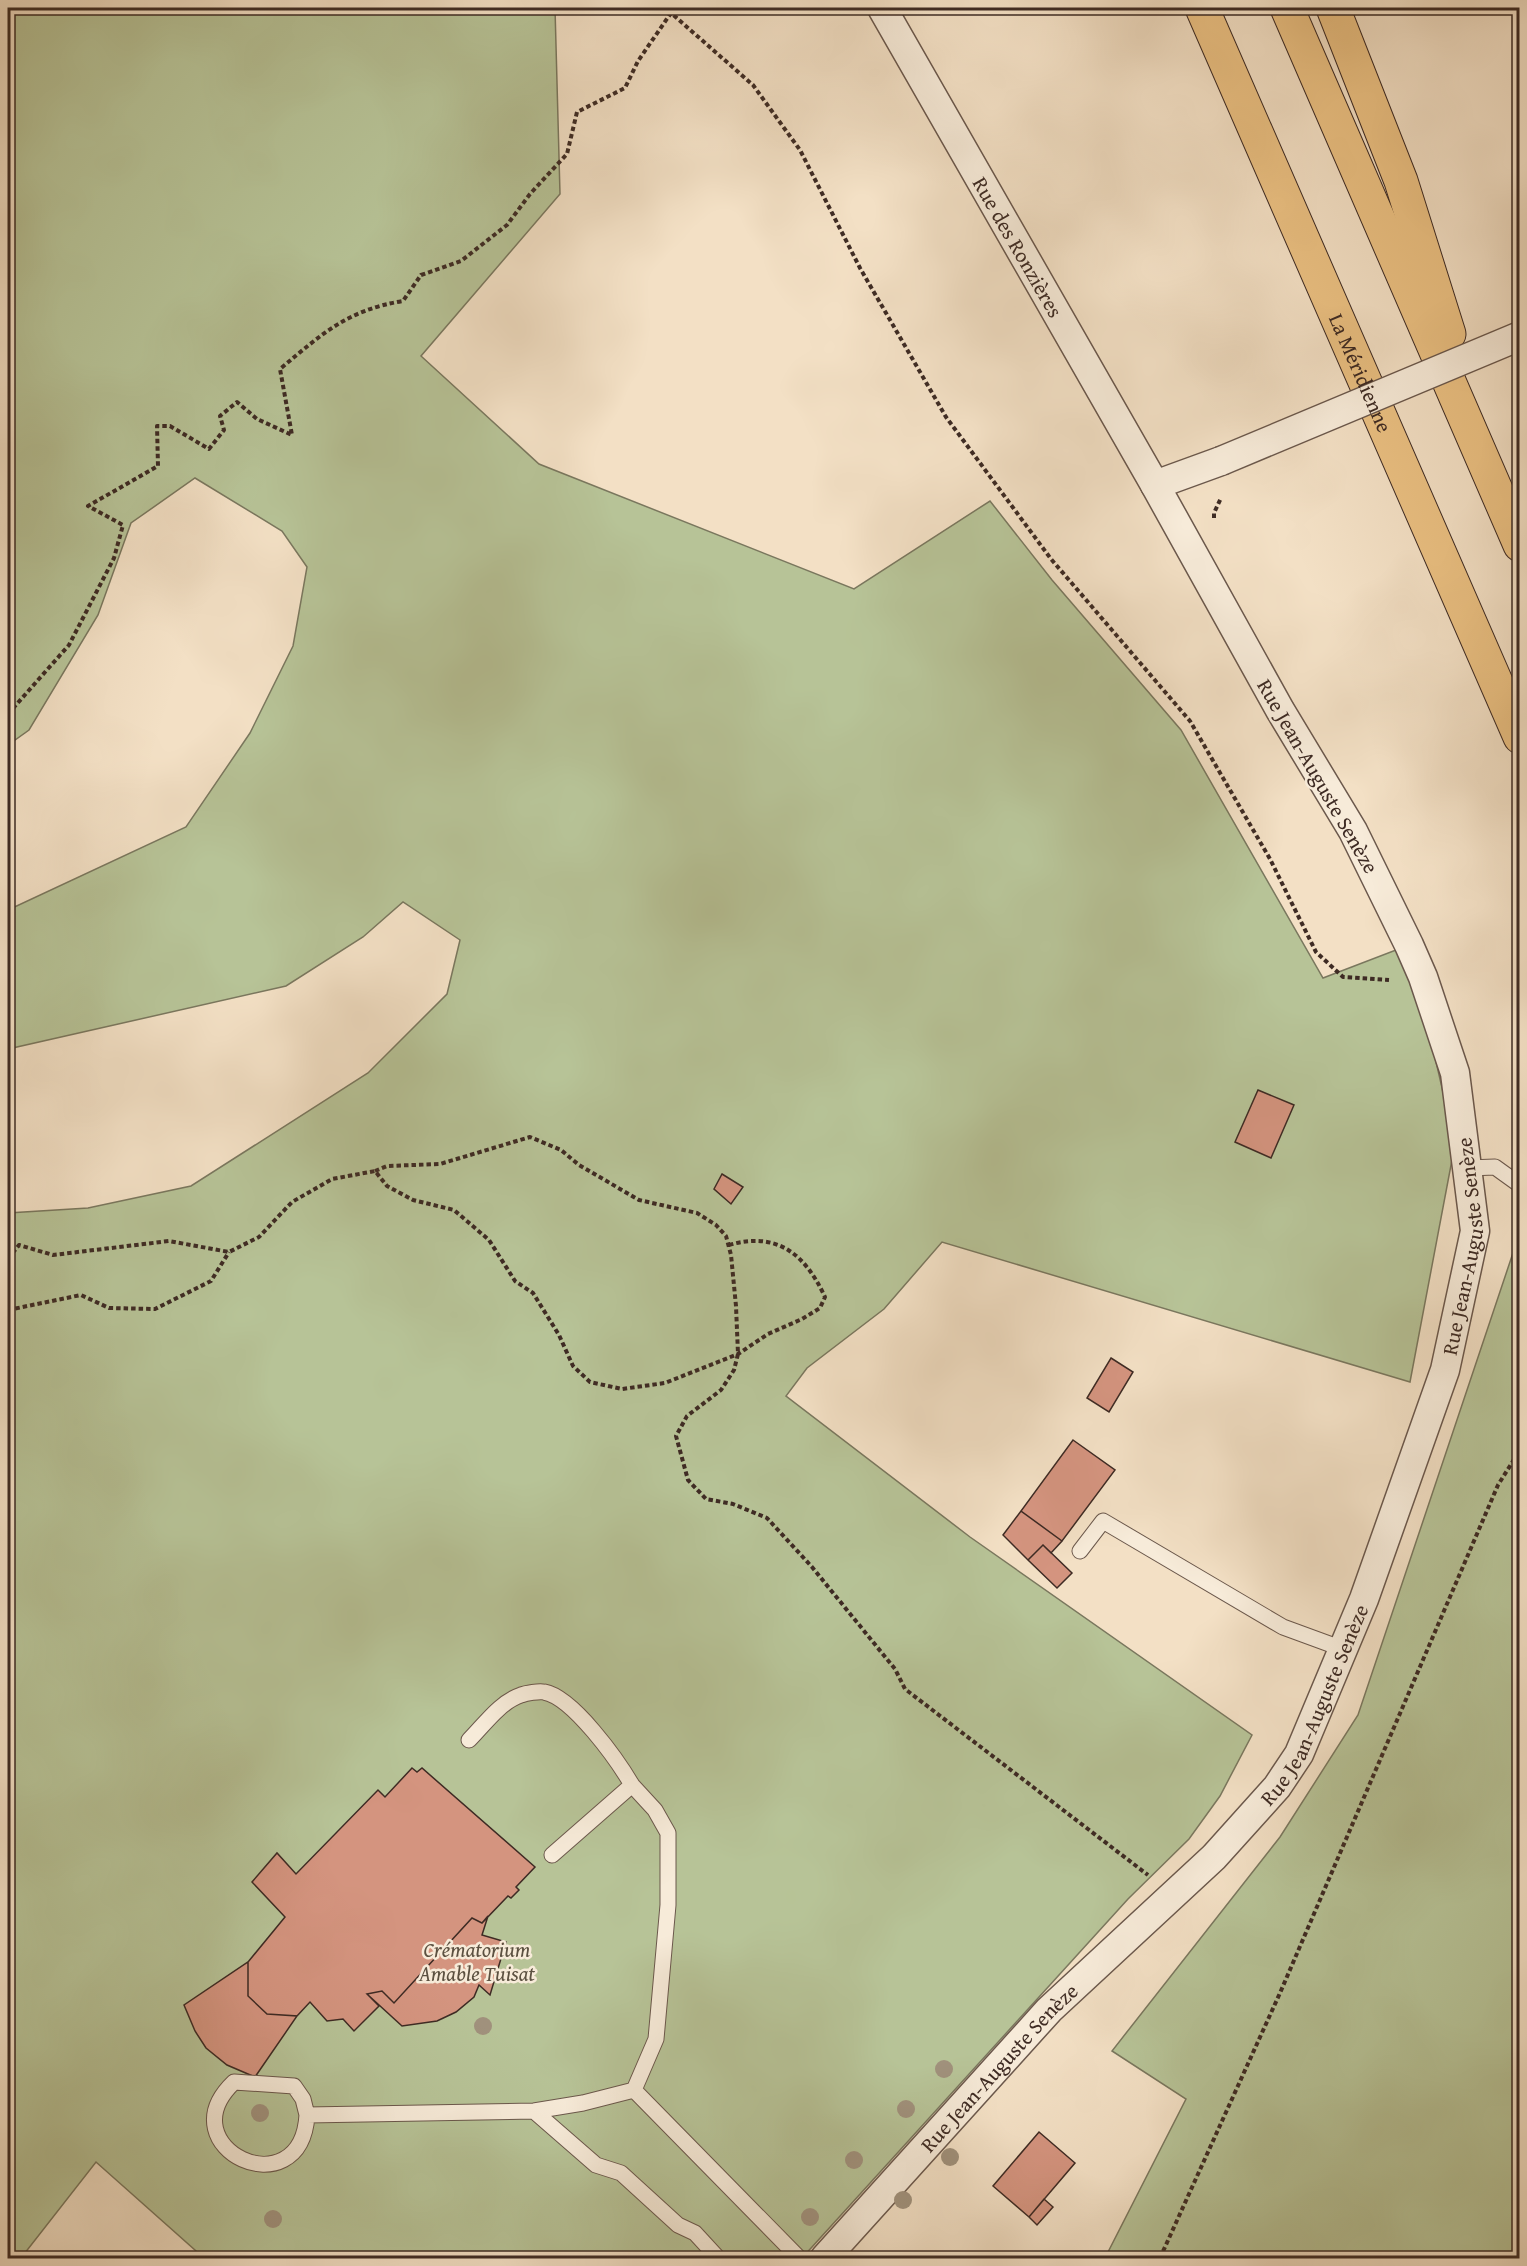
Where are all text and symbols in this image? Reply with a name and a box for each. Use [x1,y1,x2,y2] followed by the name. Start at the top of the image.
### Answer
[965,171,1071,323] street label: Rue des Ronzières
[1322,308,1401,437] street label: La Méridienne
[1250,673,1387,879] street label: Rue Jean-Auguste Senèze
[1433,1136,1491,1358] street label: Rue Jean-Auguste Senèze
[1252,1599,1376,1812] street label: Rue Jean-Auguste Senèze
[418,1934,535,1989] park label: Crématorium Amable Tuisat
[913,1975,1085,2159] street label: Rue Jean-Auguste Senèze

